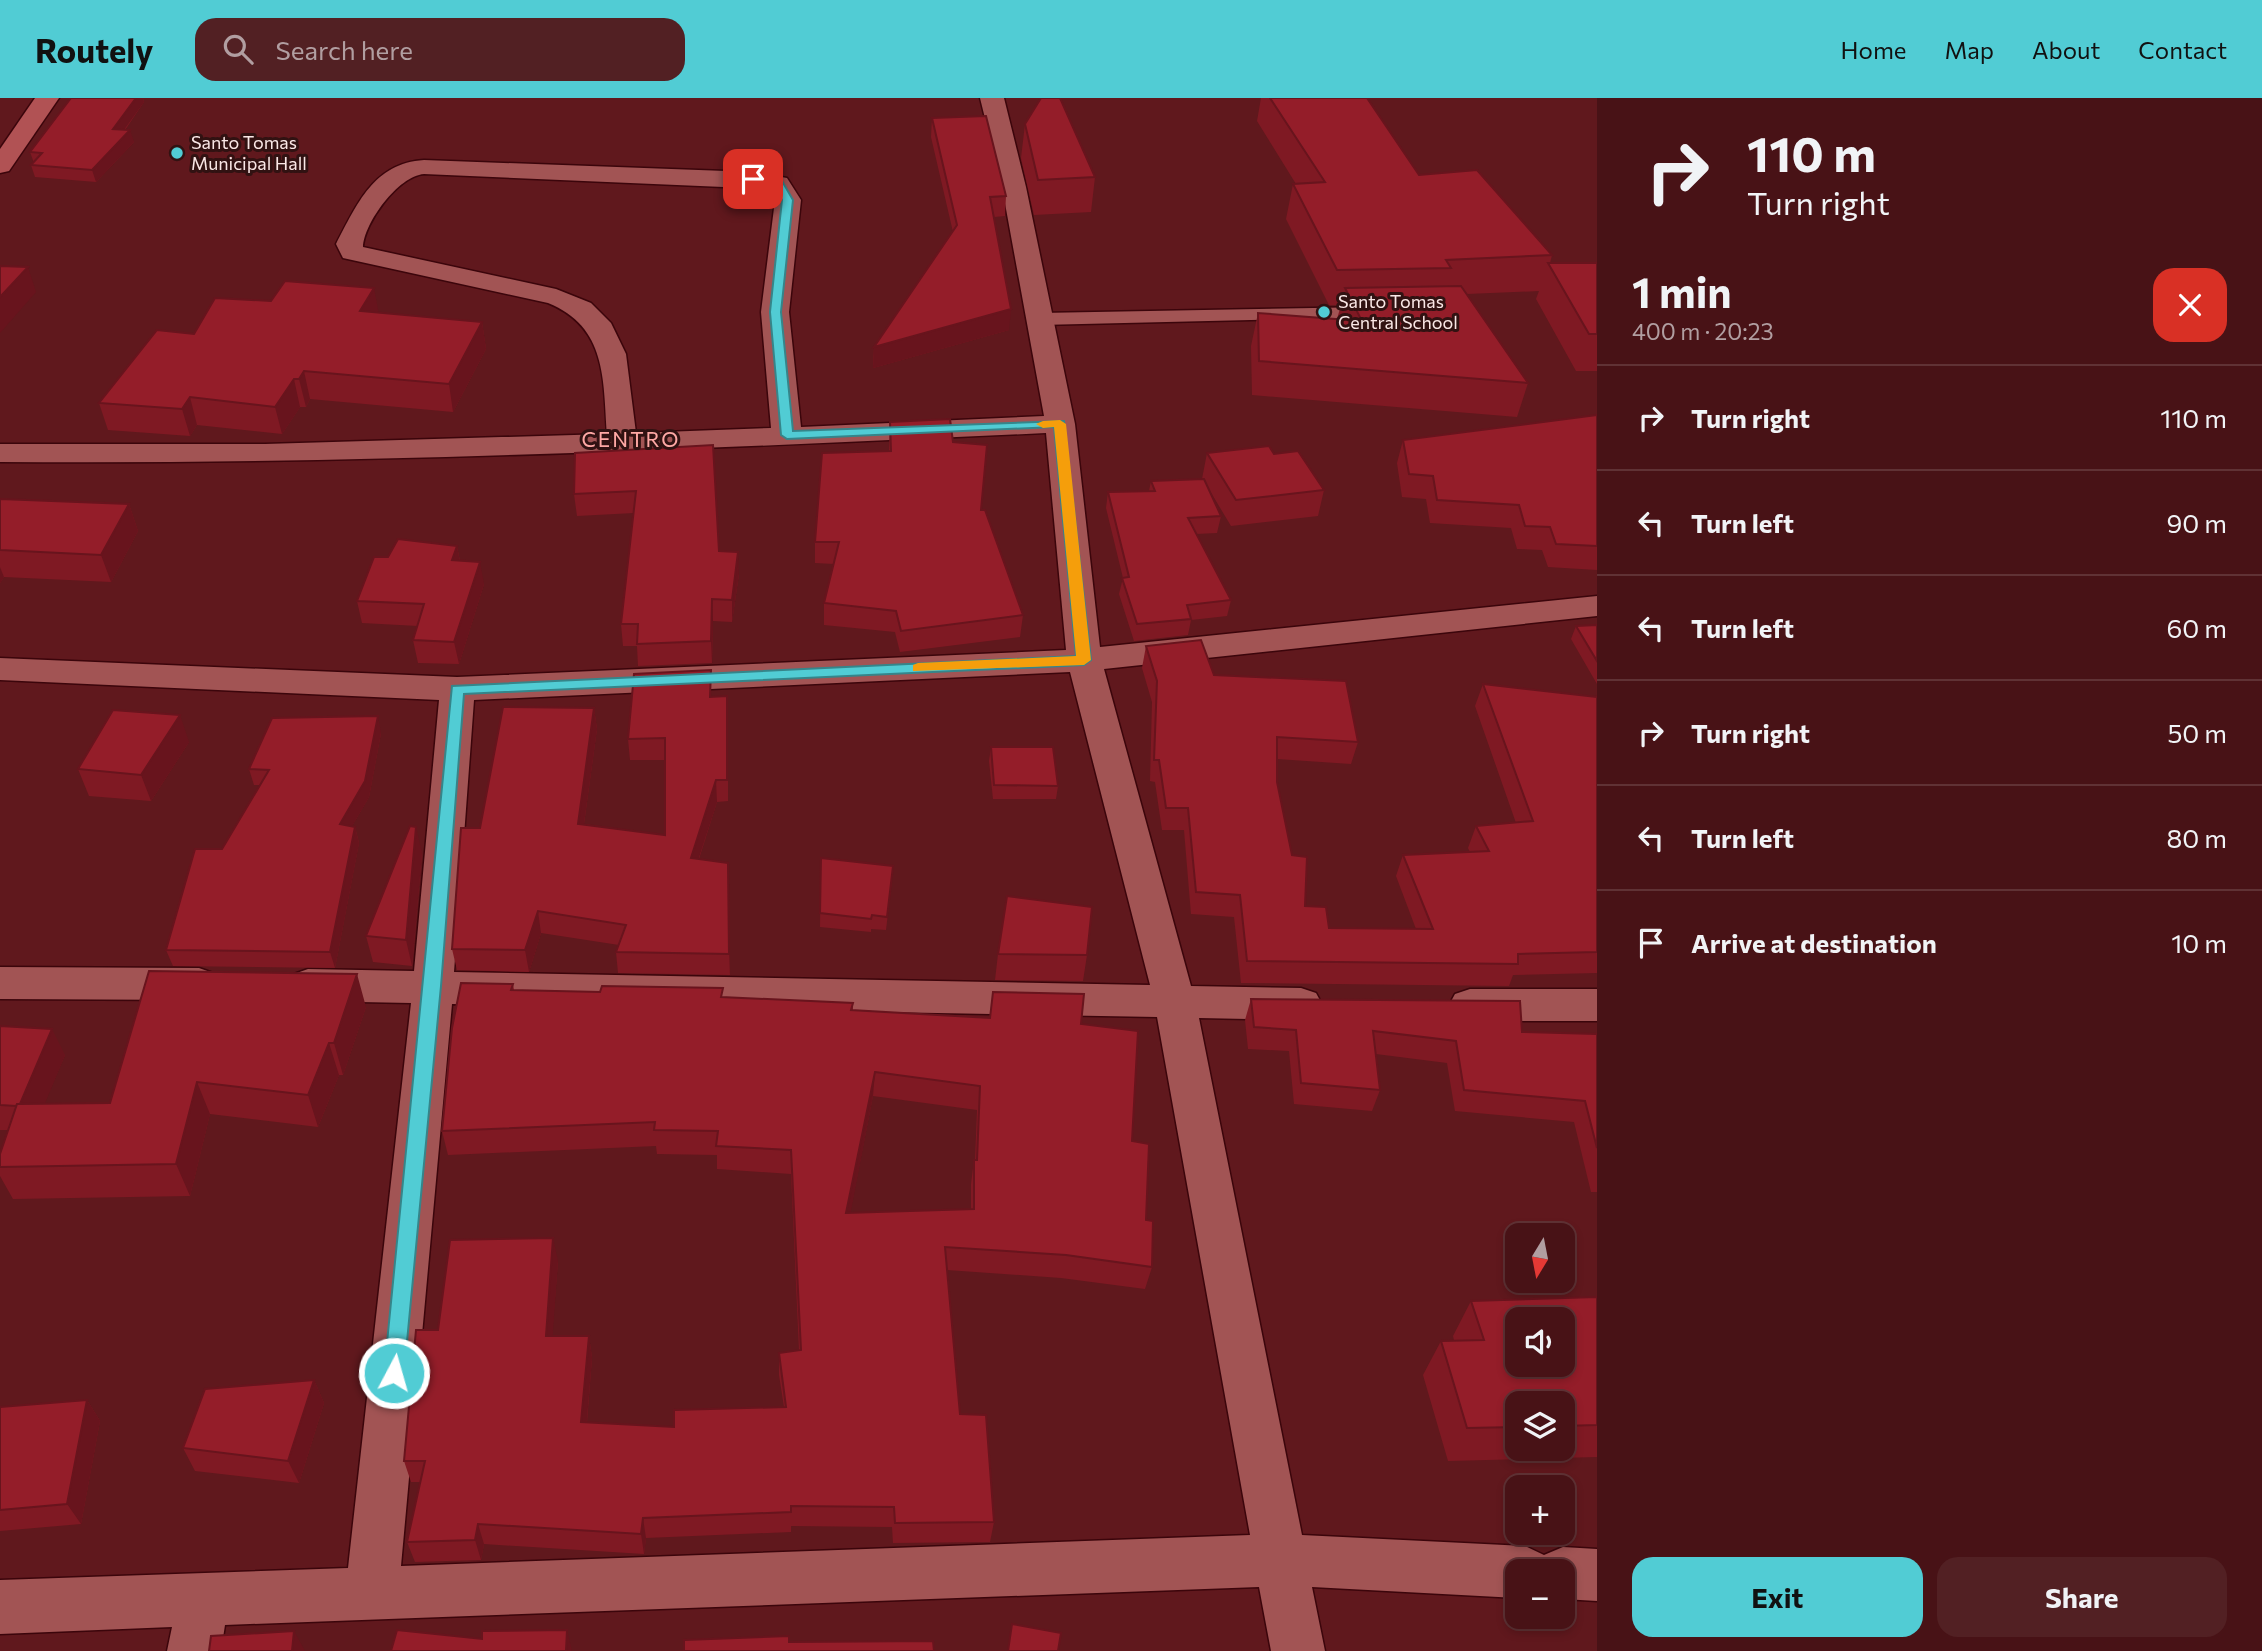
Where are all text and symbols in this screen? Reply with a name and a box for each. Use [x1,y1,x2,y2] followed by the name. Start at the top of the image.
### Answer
[195,18,685,81] search box
[35,29,153,70] text: Routely
[219,30,257,68] icon: search
[275,34,413,65] text: Search here
[1841,35,1907,64] text: Home
[1945,35,1994,64] text: Map
[2032,35,2100,64] text: About
[2138,35,2227,64] text: Contact
[1747,122,1876,182] text: 110 m
[1632,126,1723,217] icon: right
[191,131,307,174] place label: Santo Tomas Municipal Hall
[169,145,185,161] marker: Santo Tomas Municipal Hall
[723,149,783,209] pin
[734,160,772,198] icon: arrive
[1747,182,1890,222] text: Turn right
[1632,265,1732,317] text: 1 min
[2153,268,2227,342] button: close
[1338,290,1458,333] place label: Santo Tomas Central School
[1316,304,1332,320] marker: Santo Tomas Central School
[1632,317,1774,345] text: 400 m · 20:23
[1632,399,1670,437] icon: right
[1691,402,1810,433] text: Turn right
[2160,402,2227,433] text: 110 m
[581,426,681,451] district label: CENTRO
[1632,504,1670,542] icon: left
[1691,507,1794,538] text: Turn left
[2167,507,2227,538] text: 90 m
[1632,609,1670,647] icon: left
[1691,612,1794,643] text: Turn left
[2167,612,2227,643] text: 60 m
[1632,714,1670,752] icon: right
[1691,717,1810,748] text: Turn right
[2167,717,2227,748] text: 50 m
[1632,819,1670,857] icon: left
[1691,822,1794,853] text: Turn left
[2167,822,2227,853] text: 80 m
[1632,924,1670,962] icon: arrive
[1691,927,1937,958] text: Arrive at destination
[2171,927,2227,958] text: 10 m
[1505,1223,1575,1293] north arrow
[1505,1223,1575,1629] map controls
[1505,1307,1575,1377] button: sound
[357,1336,431,1410] position arrow
[1505,1391,1575,1461] button: layers
[1505,1475,1575,1545] button: +
[1632,1557,1923,1637] button: Exit
[1937,1557,2227,1637] button: Share
[1505,1559,1575,1629] button: −

